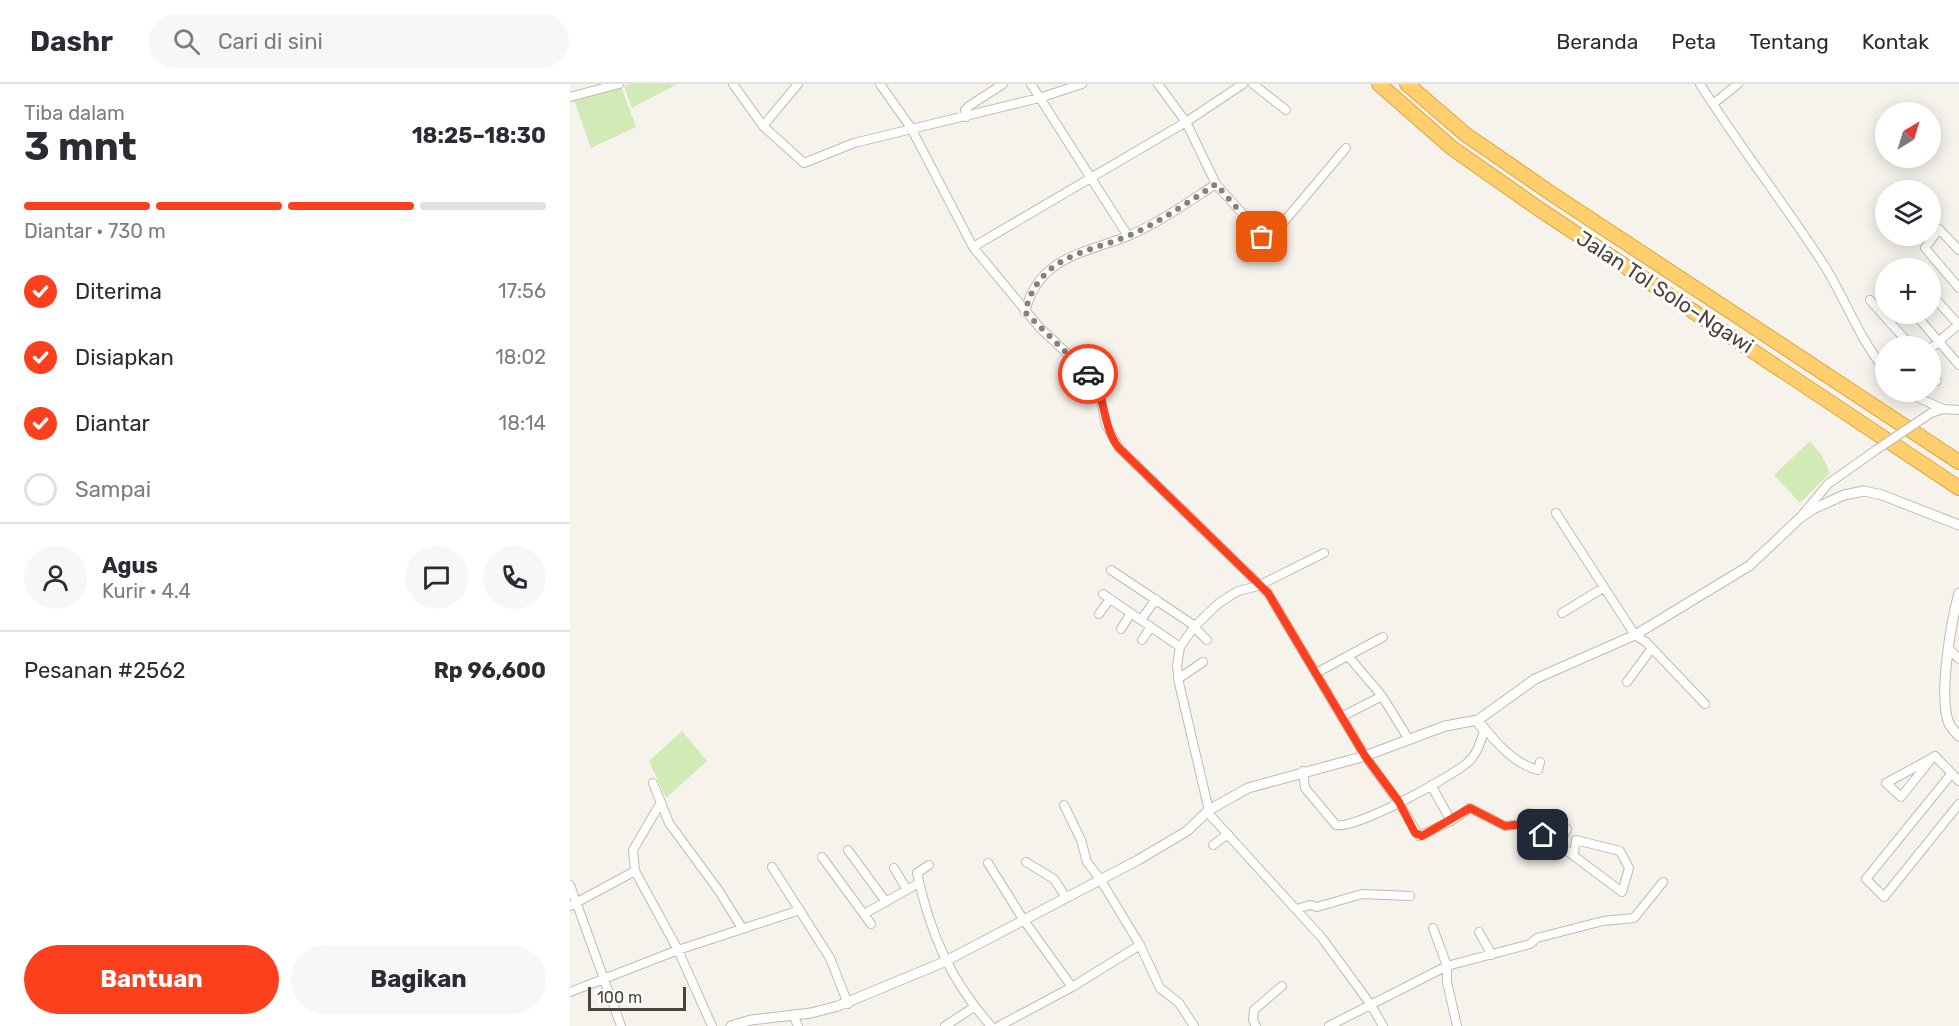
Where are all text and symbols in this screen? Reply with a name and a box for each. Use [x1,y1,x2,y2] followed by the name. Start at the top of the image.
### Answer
[149,14,569,68] search box
[30,25,113,58] text: Dashr
[170,25,203,58] icon: search
[218,28,323,55] text: Cari di sini
[1556,29,1638,54] text: Beranda
[1671,29,1716,54] text: Peta
[1749,29,1829,54] text: Tentang
[1862,29,1929,54] text: Kontak
[24,101,125,125] text: Tiba dalam
[1875,102,1941,168] north arrow
[1875,102,1941,402] map controls
[412,122,546,149] text: 18:25–18:30
[24,124,137,170] text: 3 mnt
[1875,180,1941,246] button: layers
[1236,211,1287,262] pin
[24,219,166,243] text: Diantar · 730 m
[1245,220,1278,253] icon: bag
[1572,225,1759,358] street label: Jalan Tol Solo–Ngawi
[1875,258,1941,324] button: +
[24,275,57,308] icon: check
[75,278,162,305] text: Diterima
[498,279,546,303] text: 17:56
[1875,336,1941,402] button: −
[24,341,57,374] icon: check
[75,344,174,371] text: Disiapkan
[1058,344,1118,404] courier
[495,345,546,369] text: 18:02
[1072,358,1105,391] icon: car
[24,407,57,440] icon: check
[75,410,150,437] text: Diantar
[499,411,546,435] text: 18:14
[75,476,151,503] text: Sampai
[24,546,87,609] button: person
[405,546,468,609] button: chat
[483,546,546,609] button: phone
[102,552,158,579] text: Agus
[102,579,191,603] text: Kurir · 4.4
[24,657,185,684] text: Pesanan #2562
[434,657,546,684] text: Rp 96,600
[1517,809,1568,860] pin
[1526,818,1559,851] icon: home
[24,945,279,1014] button: Bantuan
[291,945,546,1014] button: Bagikan
[588,984,686,1012] scale bar
[597,988,642,1007] text: 100 m

